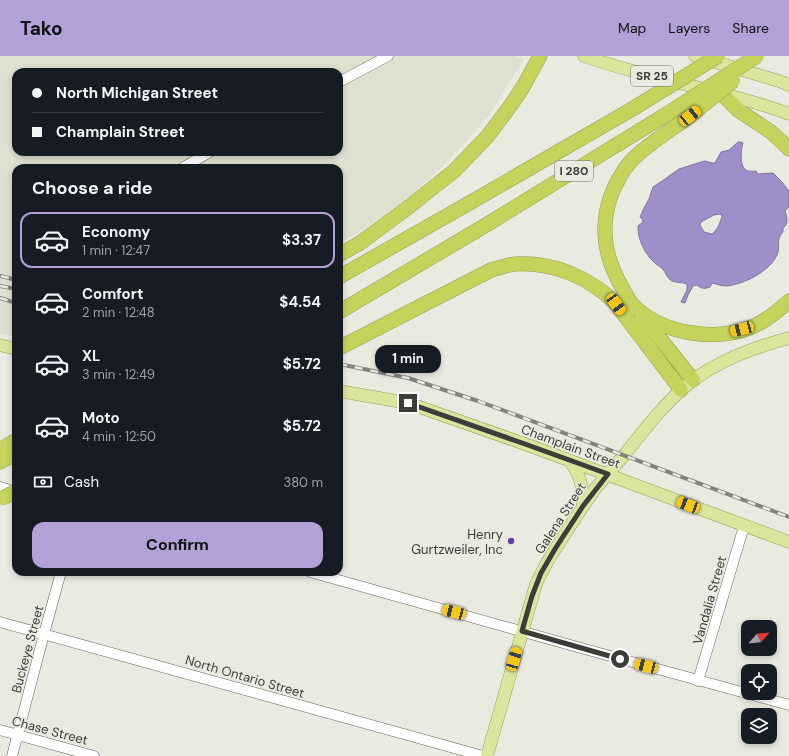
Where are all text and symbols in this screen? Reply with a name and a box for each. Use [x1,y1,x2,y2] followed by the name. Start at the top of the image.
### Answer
[20,16,63,41] text: Tako
[618,19,646,37] text: Map
[668,19,710,37] text: Layers
[732,19,769,37] text: Share
[631,66,673,86] road number: SR 25
[56,83,218,103] text: North Michigan Street
[677,104,703,128] car
[56,122,185,142] text: Champlain Street
[555,161,593,181] road number: I 280
[32,176,153,200] text: Choose a ride
[34,222,70,258] icon: car
[82,222,150,242] text: Economy
[282,230,321,250] text: $3.37
[82,242,150,259] text: 1 min · 12:47
[34,284,70,320] icon: car
[82,284,143,304] text: Comfort
[604,291,628,317] car
[279,292,321,312] text: $4.54
[82,304,155,321] text: 2 min · 12:48
[729,320,755,338] car
[375,345,441,373] callout: 1 min
[34,346,70,382] icon: car
[82,346,100,366] text: XL
[392,350,424,367] text: 1 min
[283,354,321,374] text: $5.72
[82,366,155,383] text: 3 min · 12:49
[399,394,417,412] route end
[34,408,70,444] icon: car
[82,408,120,428] text: Moto
[283,416,321,436] text: $5.72
[519,421,623,472] street label: Champlain Street
[82,428,156,445] text: 4 min · 12:50
[32,471,54,493] icon: cash
[64,472,99,492] text: Cash
[283,474,323,491] text: 380 m
[531,479,590,557] street label: Galena Street
[675,495,701,515] car
[32,522,323,568] button: Confirm
[411,526,503,558] place label: Henry Gurtzweiler, Inc
[506,536,516,546] marker: Henry Gurtzweiler, Inc
[689,554,730,646] street label: Vandalia Street
[8,603,47,695] street label: Buckeye Street
[441,603,467,621] car
[741,620,777,656] north arrow
[741,620,777,744] map controls
[505,646,523,672] car
[611,650,629,668] route start
[183,651,306,702] street label: North Ontario Street
[633,657,659,675] car
[741,664,777,700] button: locate
[741,708,777,744] button: layers
[10,712,90,749] street label: Chase Street

